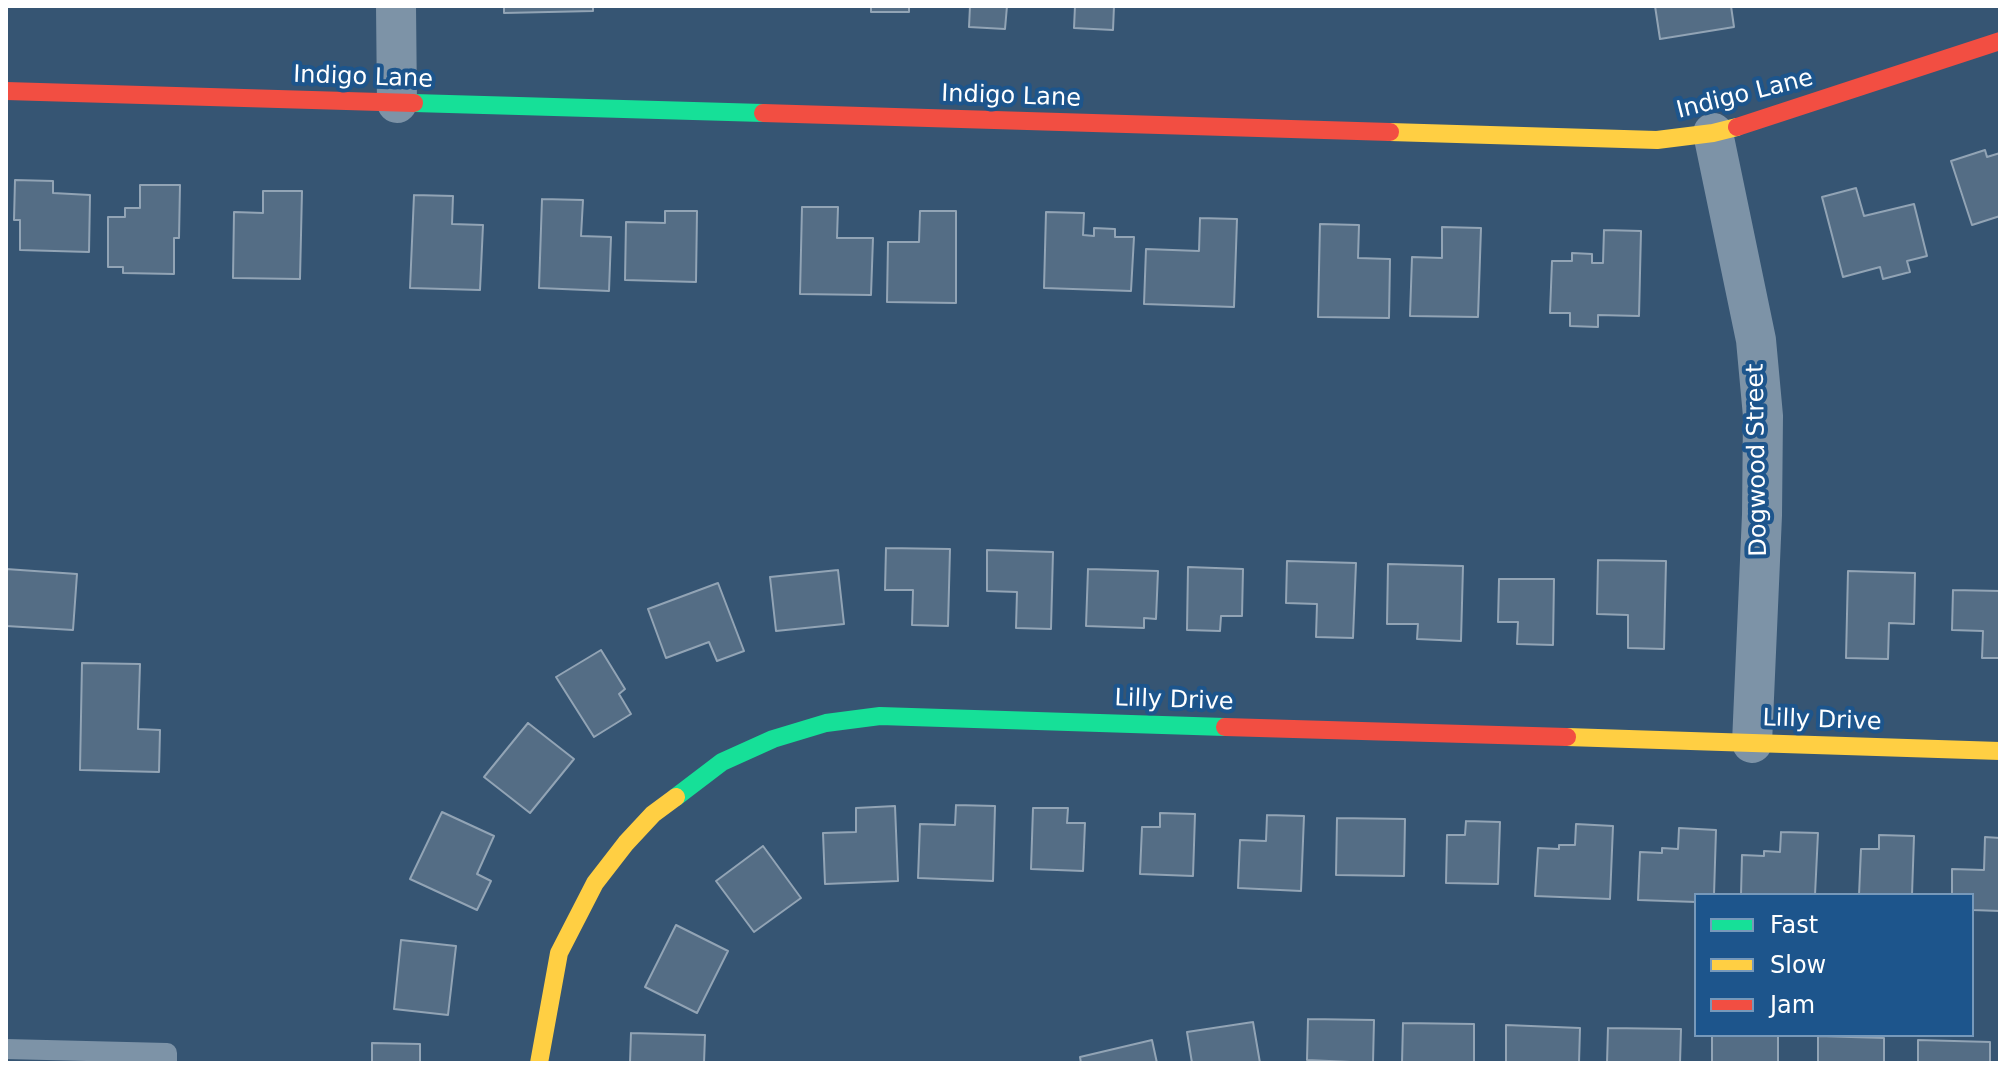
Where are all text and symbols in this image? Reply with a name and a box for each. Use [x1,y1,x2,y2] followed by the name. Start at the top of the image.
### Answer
[293,61,433,95] street label: Indigo Lane
[1674,64,1816,126] street label: Indigo Lane
[941,80,1081,114] street label: Indigo Lane
[1742,363,1774,557] street label: Dogwood Street
[1114,685,1234,717] street label: Lilly Drive
[1762,705,1882,737] street label: Lilly Drive
[1694,893,1974,1037] legend
[1770,911,1818,939] text: Fast
[1770,951,1826,979] text: Slow
[1770,991,1815,1019] text: Jam

